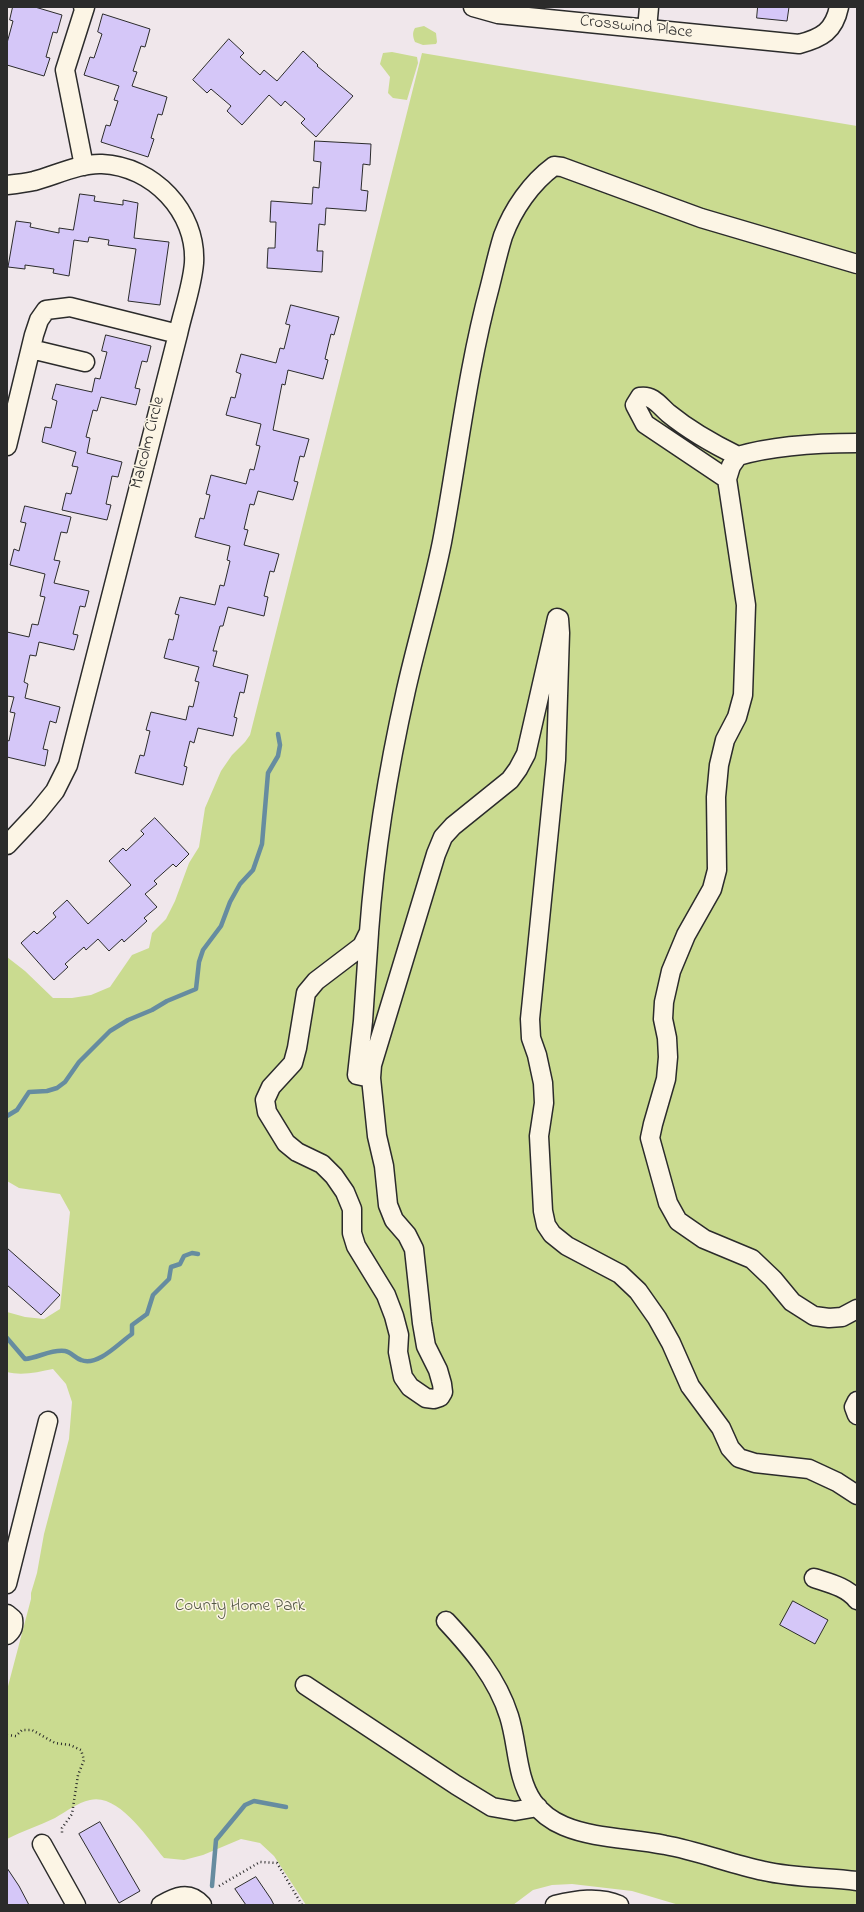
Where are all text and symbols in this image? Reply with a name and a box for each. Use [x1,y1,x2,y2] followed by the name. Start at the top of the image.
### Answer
[579,12,693,44] street label: Crosswind Place
[128,395,170,491] street label: Malcolm Circle
[175,1597,305,1617] park label: County Home Park

